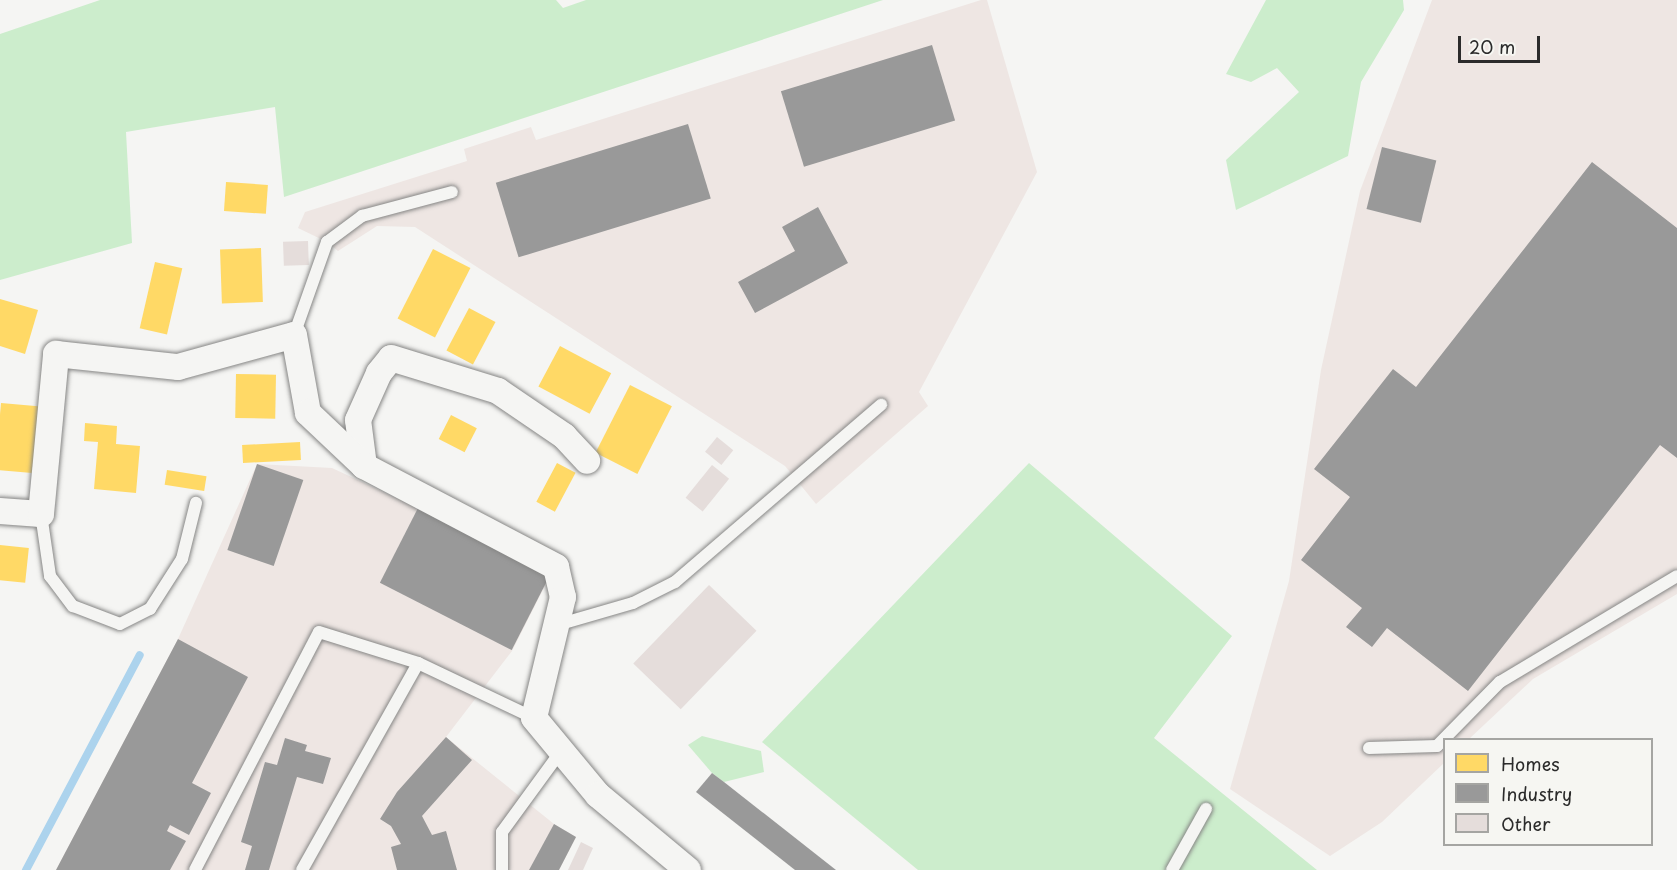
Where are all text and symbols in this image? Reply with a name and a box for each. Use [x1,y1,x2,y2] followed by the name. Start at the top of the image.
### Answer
[1461,24,1544,62] scale bar
[1469,33,1515,60] text: 20 m
[1443,738,1653,846] legend
[1501,750,1559,777] text: Homes
[1501,780,1572,807] text: Industry
[1501,810,1550,837] text: Other

